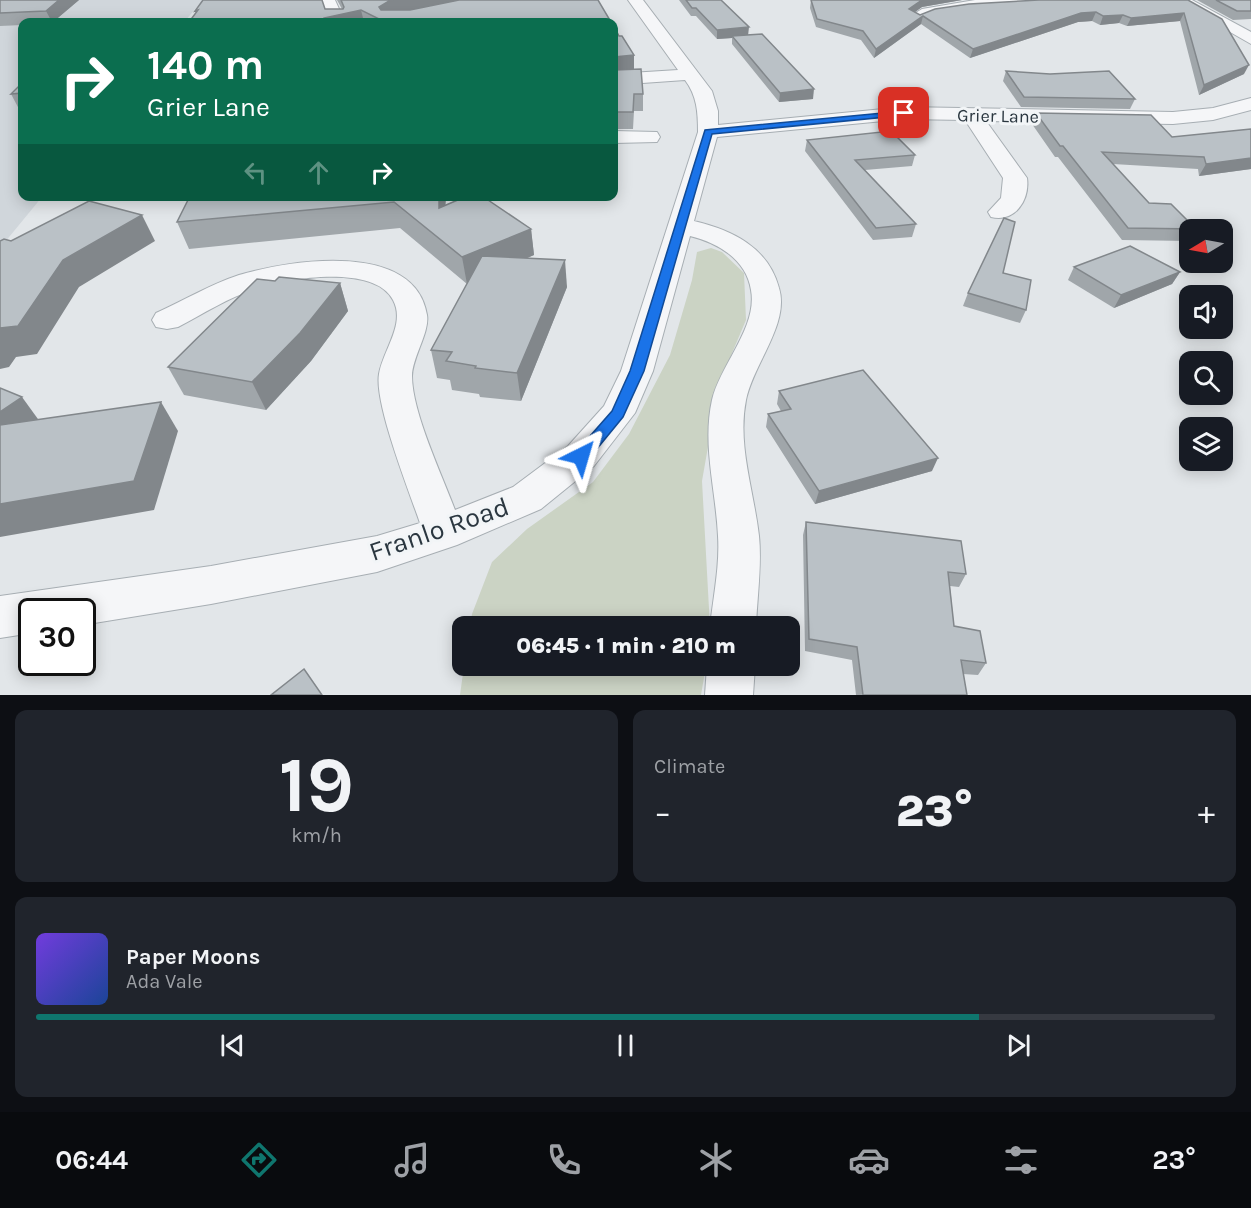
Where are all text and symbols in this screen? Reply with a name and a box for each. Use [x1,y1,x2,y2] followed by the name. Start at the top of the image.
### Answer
[147,40,264,90] text: 140 m
[48,42,126,120] icon: right
[878,87,929,138] pin
[147,91,270,123] text: Grier Lane
[887,96,920,129] icon: arrive
[957,104,1039,128] street label: Grier Lane
[239,156,272,189] icon: left
[302,156,335,189] icon: ahead
[365,156,398,189] icon: right
[1179,219,1233,273] north arrow
[1179,219,1233,471] map controls
[1179,285,1233,339] button: sound
[1179,351,1233,405] button: search
[1179,417,1233,471] button: layers
[549,424,613,488] position arrow
[365,490,513,568] street label: Franlo Road
[18,598,96,676] speed limit sign: 30
[516,633,736,659] text: 06:45 · 1 min · 210 m
[279,739,354,831] text: 19
[654,755,725,778] text: Climate
[896,785,973,837] text: 23°
[654,793,671,831] text: −
[1198,793,1215,831] text: +
[291,824,342,847] text: km/h
[126,944,260,970] text: Paper Moons
[126,970,203,993] text: Ada Vale
[216,1029,249,1062] icon: previous
[609,1029,642,1062] icon: pause
[1002,1029,1035,1062] icon: next
[238,1139,280,1181] icon: directions
[391,1139,433,1181] icon: music
[543,1139,585,1181] icon: phone
[695,1139,737,1181] icon: climate
[848,1139,890,1181] icon: car
[1000,1139,1042,1181] icon: filters
[55,1144,128,1176] text: 06:44
[1152,1144,1196,1176] text: 23°

